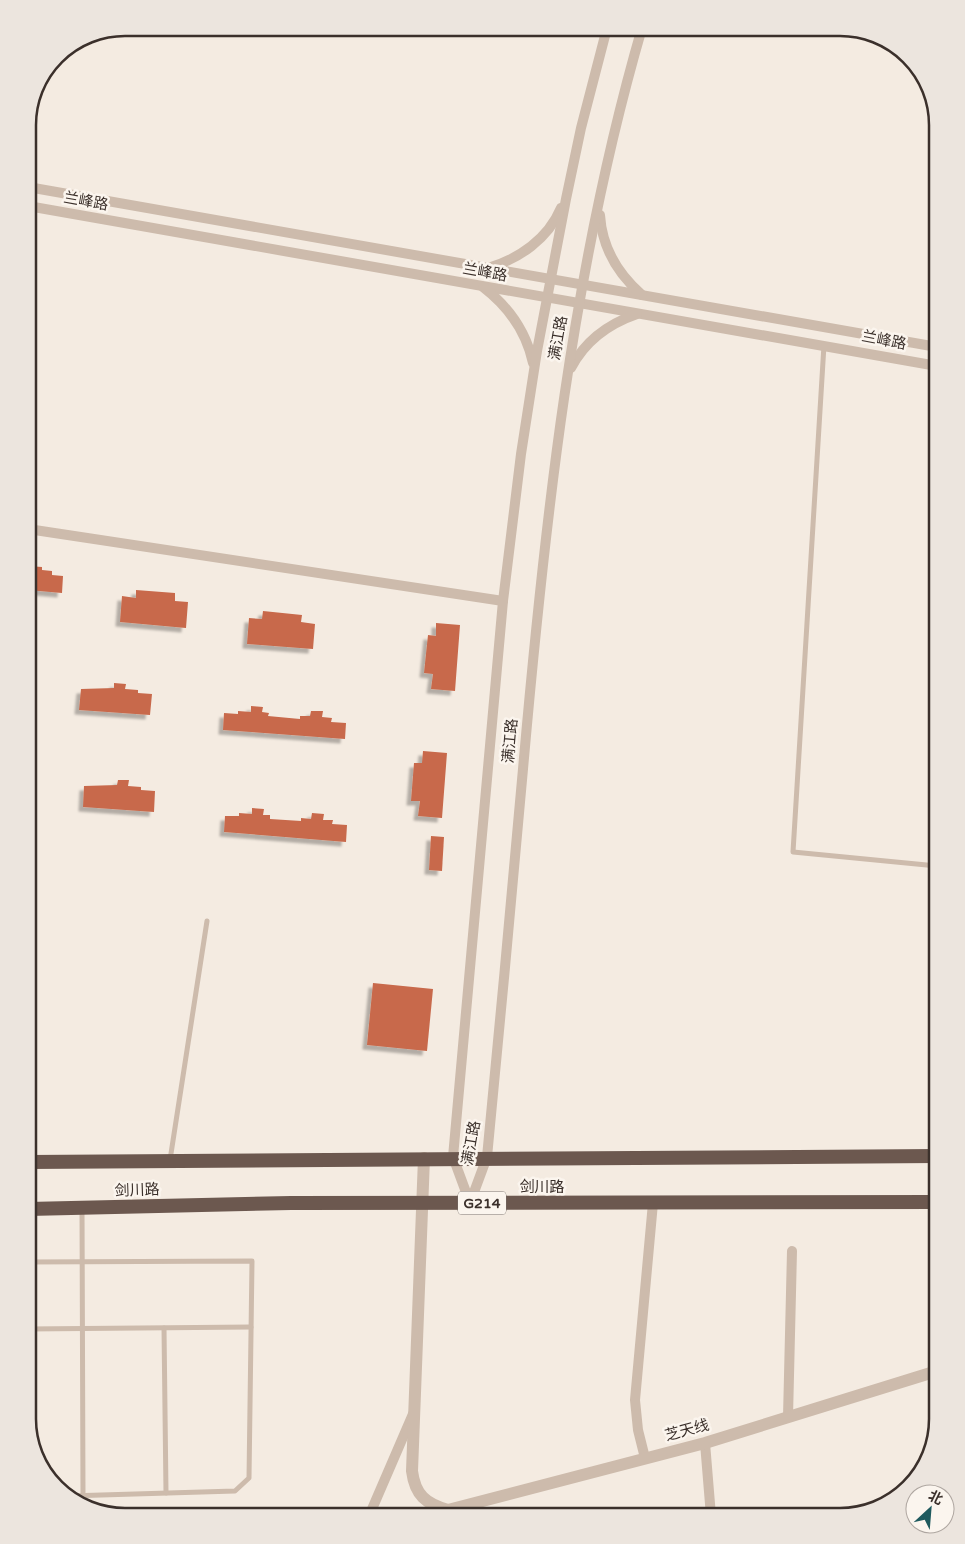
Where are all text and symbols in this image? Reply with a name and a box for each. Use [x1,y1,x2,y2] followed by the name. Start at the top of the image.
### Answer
[62,188,110,214] street label: 兰峰路
[461,259,509,285] street label: 兰峰路
[545,314,571,362] street label: 满江路
[860,327,908,353] street label: 兰峰路
[499,718,521,764] street label: 满江路
[458,1119,484,1167] street label: 满江路
[519,1178,565,1196] street label: 剑川路
[114,1180,160,1200] street label: 剑川路
[458,1192,506,1214] road number: G214
[663,1415,711,1445] street label: 芝天线
[905,1484,955,1534] north arrow
[925,1487,945,1508] text: 北

